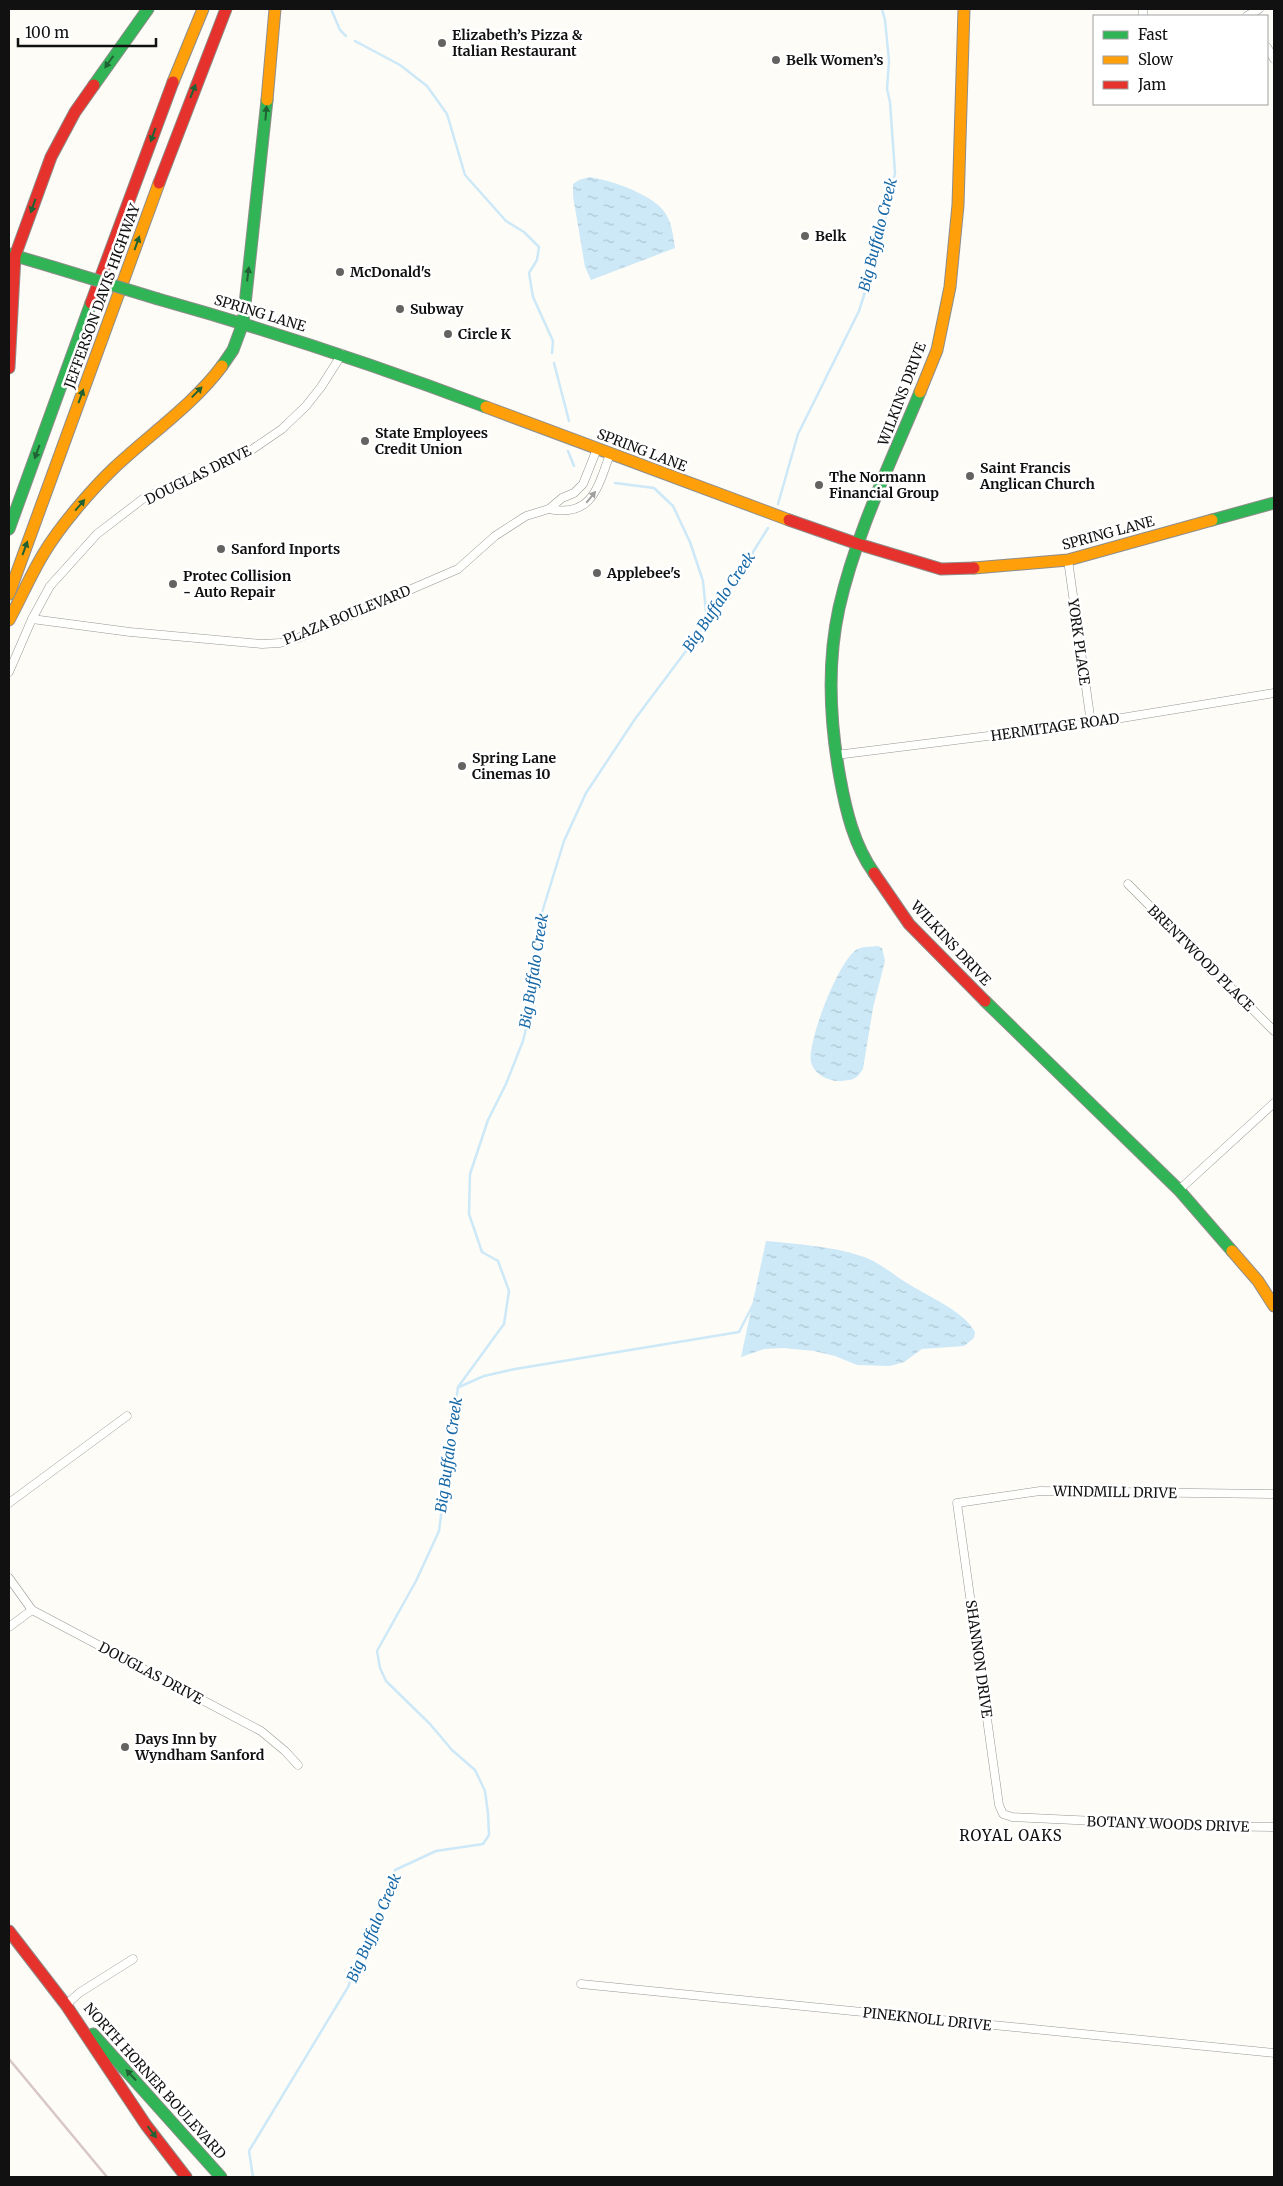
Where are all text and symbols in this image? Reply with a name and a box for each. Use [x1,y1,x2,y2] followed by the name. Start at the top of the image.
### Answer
[18,15,155,47] scale bar
[1093,15,1268,105] legend
[25,23,69,42] text: 100 m
[1138,25,1168,44] text: Fast
[452,26,583,60] place label: Elizabeth’s Pizza & Italian Restaurant
[436,37,448,49] marker: Elizabeth’s Pizza & Italian Restaurant
[1138,50,1173,69] text: Slow
[786,51,883,69] place label: Belk Women’s
[770,54,782,66] marker: Belk Women’s
[104,56,114,69] one-way arrow
[1137,75,1166,94] text: Jam
[190,84,198,98] one-way arrow
[262,105,270,121] one-way arrow
[149,128,156,143] one-way arrow
[854,175,901,294] water label: Big Buffalo Creek
[29,198,36,213] one-way arrow
[60,200,144,392] street label: JEFFERSON DAVIS HIGHWAY
[815,227,847,245] place label: Belk
[799,230,811,242] marker: Belk
[133,235,141,250] one-way arrow
[350,263,431,281] place label: McDonald's
[244,266,252,282] one-way arrow
[334,266,346,278] marker: McDonald's
[212,291,308,336] street label: SPRING LANE
[410,300,464,318] place label: Subway
[394,303,406,315] marker: Subway
[458,325,512,343] place label: Circle K
[442,328,454,340] marker: Circle K
[874,340,930,449] street label: WILKINS DRIVE
[191,387,203,399] one-way arrow
[78,388,85,403] one-way arrow
[375,424,488,458] place label: State Employees Credit Union
[594,425,690,475] street label: SPRING LANE
[359,435,371,447] marker: State Employees Credit Union
[142,441,254,508] street label: DOUGLAS DRIVE
[33,445,40,460] one-way arrow
[979,459,1095,493] place label: Saint Francis Anglican Church
[829,468,939,502] place label: The Normann Financial Group
[964,470,976,482] marker: Saint Francis Anglican Church
[813,479,825,491] marker: The Normann Financial Group
[585,491,596,504] one-way arrow
[75,499,86,512] one-way arrow
[1060,512,1156,554] street label: SPRING LANE
[231,540,340,558] place label: Sanford Inports
[22,541,29,556] one-way arrow
[215,543,227,555] marker: Sanford Inports
[678,548,759,655] water label: Big Buffalo Creek
[606,564,681,582] place label: Applebee's
[183,567,292,601] place label: Protec Collision - Auto Repair
[591,567,603,579] marker: Applebee's
[167,578,179,590] marker: Protec Collision - Auto Repair
[281,581,414,649] street label: PLAZA BOULEVARD
[1064,597,1094,686] street label: YORK PLACE
[989,709,1121,745] street label: HERMITAGE ROAD
[472,749,557,783] place label: Spring Lane Cinemas 10
[456,760,468,772] marker: Spring Lane Cinemas 10
[906,896,995,989] street label: WILKINS DRIVE
[1144,901,1258,1015] street label: BRENTWOOD PLACE
[515,911,552,1030] water label: Big Buffalo Creek
[431,1395,466,1514] water label: Big Buffalo Creek
[1052,1482,1177,1502] street label: WINDMILL DRIVE
[962,1599,996,1719] street label: SHANNON DRIVE
[96,1638,206,1708] street label: DOUGLAS DRIVE
[134,1730,265,1764] place label: Days Inn by Wyndham Sanford
[119,1741,131,1753] marker: Days Inn by Wyndham Sanford
[1086,1812,1250,1836] street label: BOTANY WOODS DRIVE
[959,1826,1063,1845] district label: ROYAL OAKS
[342,1870,405,1985] water label: Big Buffalo Creek
[80,1999,230,2163] street label: NORTH HORNER BOULEVARD
[862,2003,992,2035] street label: PINEKNOLL DRIVE
[125,2070,137,2082] one-way arrow
[146,2125,157,2138] one-way arrow

